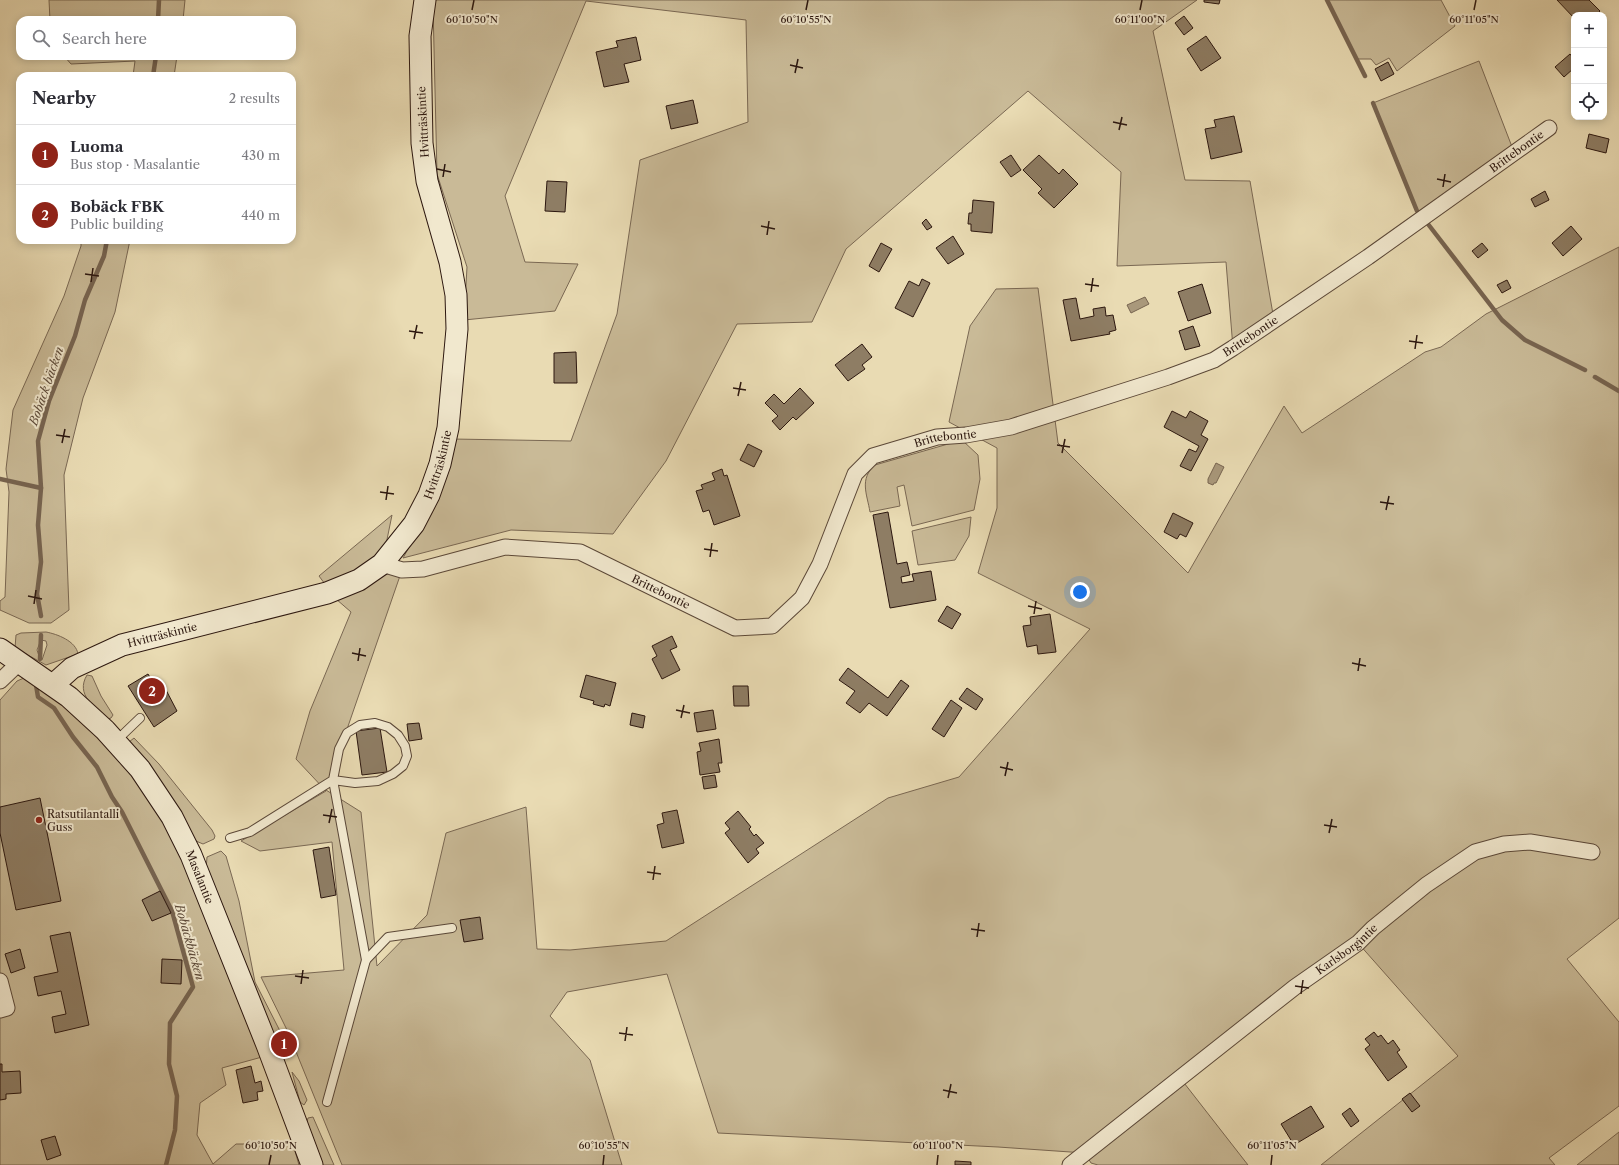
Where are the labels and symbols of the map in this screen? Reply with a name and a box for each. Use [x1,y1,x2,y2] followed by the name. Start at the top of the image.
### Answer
[446,13,498,26] text: 60°10'50"N
[780,13,832,26] text: 60°10'55"N
[1115,13,1165,26] text: 60°11'00"N
[1449,13,1499,26] text: 60°11'05"N
[414,86,432,158] street label: Hvitträskintie
[1487,127,1546,175] street label: Brittebontie
[1220,313,1281,360] street label: Brittebontie
[25,345,66,428] water label: Bobäck bäcken
[912,426,978,450] street label: Brittebontie
[421,429,454,501] street label: Hvitträskintie
[629,571,692,612] street label: Brittebontie
[1070,582,1090,602] your location
[126,619,199,650] street label: Hvitträskintie
[139,676,165,706] pin: 2
[47,807,120,834] place label: Ratsutilantalli Guss
[34,815,44,825] marker: Ratsutilantalli Guss
[183,848,217,906] street label: Masalantie
[172,901,208,982] water label: Bobäckbäcken
[1313,920,1380,977] street label: Karlsborgintie
[271,1029,297,1059] pin: 1
[245,1139,297,1152] text: 60°10'50"N
[578,1139,630,1152] text: 60°10'55"N
[913,1139,963,1152] text: 60°11'00"N
[1247,1139,1297,1152] text: 60°11'05"N

